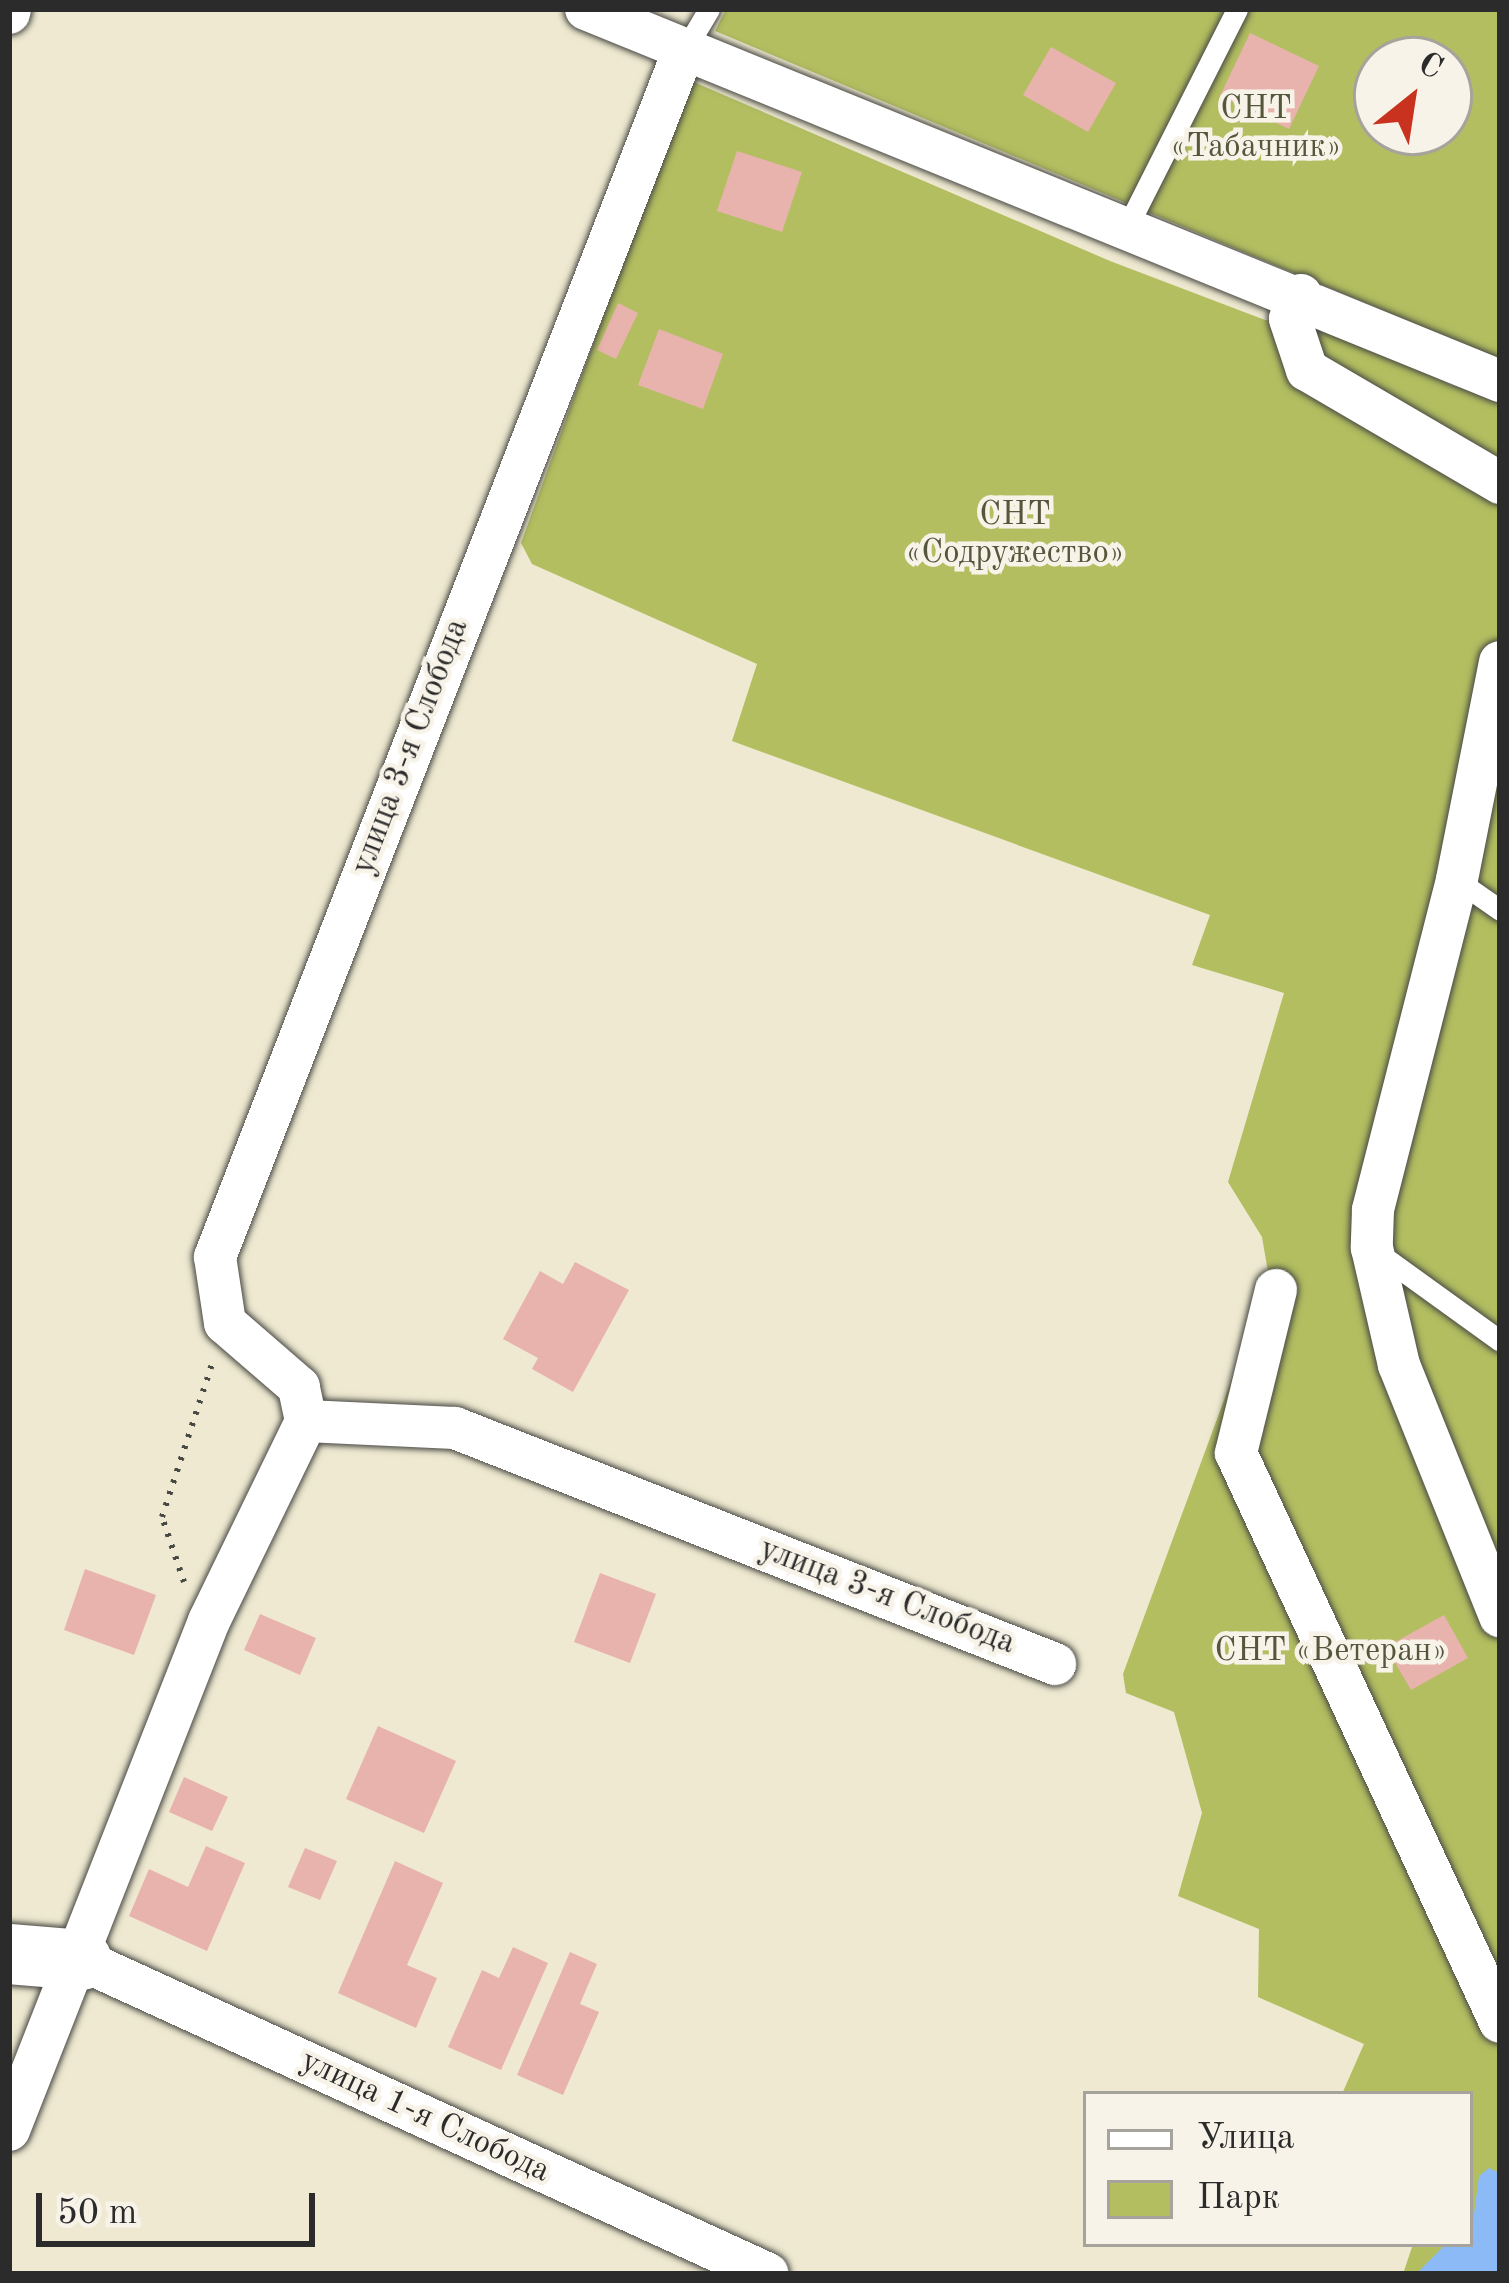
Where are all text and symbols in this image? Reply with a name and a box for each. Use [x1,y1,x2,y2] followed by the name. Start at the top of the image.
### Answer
[1353,36,1473,156] north arrow
[1412,47,1447,87] text: С
[1170,90,1342,168] park label: СНТ «Табачник»
[905,496,1125,574] park label: СНТ «Содружество»
[344,613,478,881] street label: улица 3-я Слобода
[753,1530,1021,1664] street label: улица 3-я Слобода
[1215,1632,1447,1672] park label: СНТ «Ветеран»
[294,2042,556,2192] street label: улица 1-я Слобода
[1083,2091,1473,2247] legend
[1197,2121,1295,2157] text: Улица
[42,2169,321,2243] scale bar
[1197,2181,1280,2217] text: Парк
[57,2196,137,2232] text: 50 m

